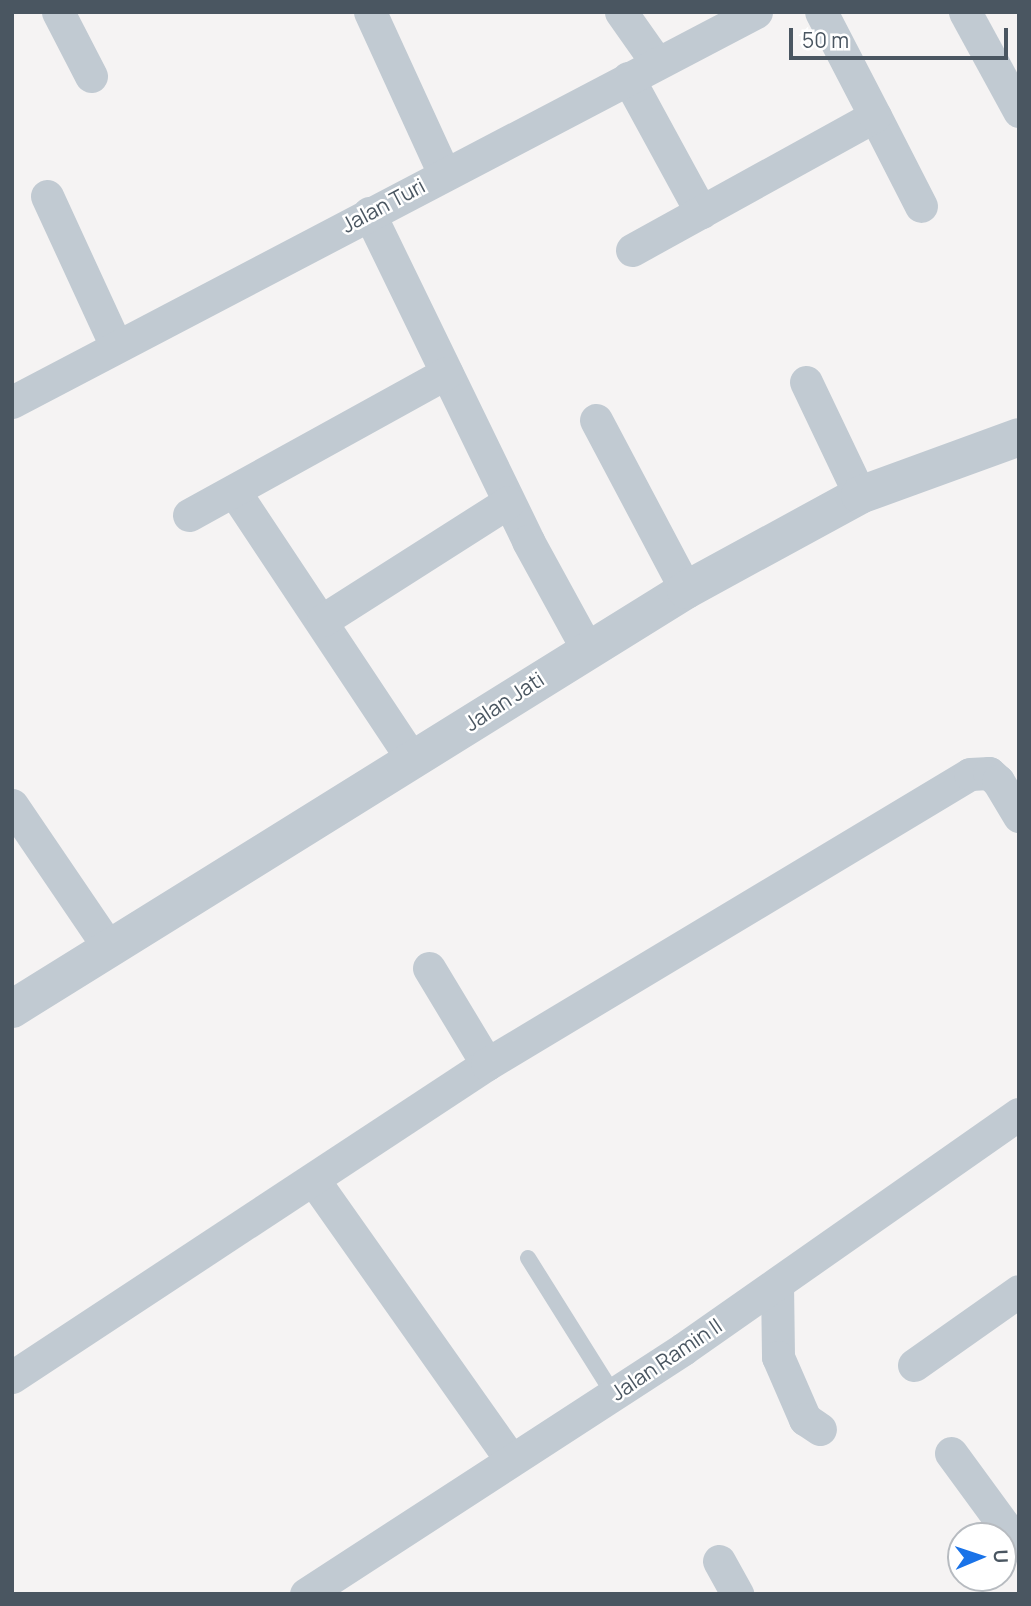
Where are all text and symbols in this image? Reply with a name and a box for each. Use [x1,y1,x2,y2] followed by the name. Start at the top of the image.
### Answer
[793,14,1012,58] scale bar
[802,26,849,54] text: 50 m
[337,172,429,238] street label: Jalan Turi
[460,666,548,736] street label: Jalan Jati
[606,1313,726,1405] street label: Jalan Ramin II
[947,1522,1017,1592] north arrow
[988,1549,1014,1564] text: U

